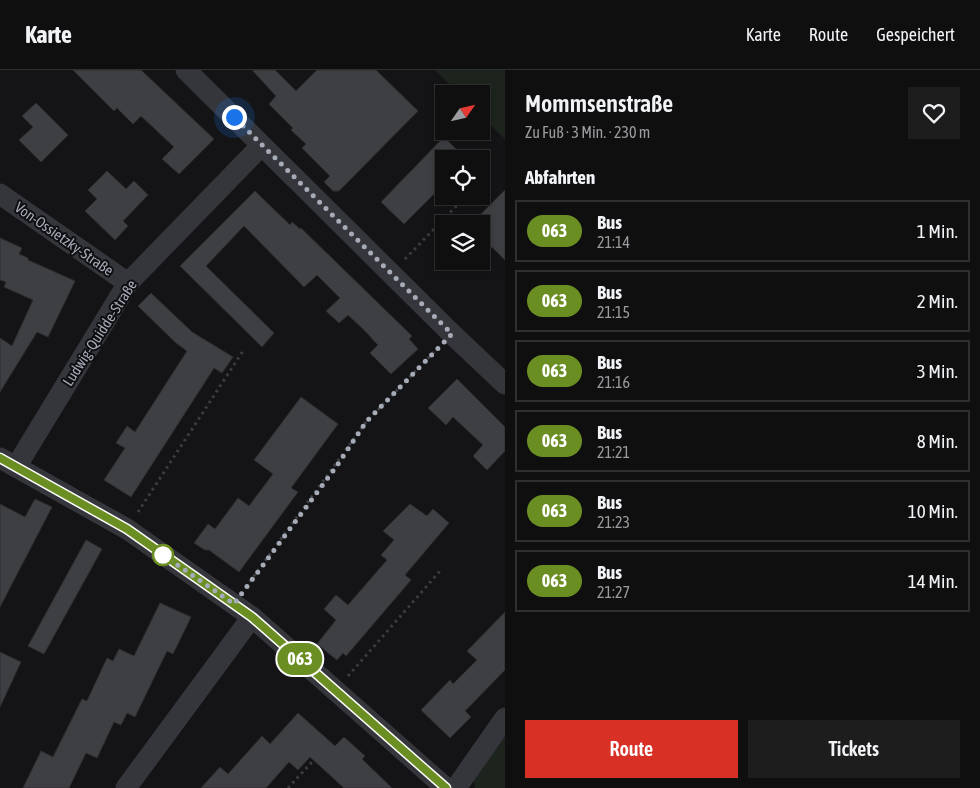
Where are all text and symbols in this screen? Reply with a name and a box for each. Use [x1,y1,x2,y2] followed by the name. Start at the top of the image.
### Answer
[25,21,72,48] text: Karte
[746,24,781,45] text: Karte
[809,24,848,45] text: Route
[876,24,955,45] text: Gespeichert
[435,85,490,140] north arrow
[435,85,490,270] map controls
[908,87,960,139] button: heart
[525,90,673,117] text: Mommsenstraße
[222,105,247,130] your location
[525,123,650,141] text: Zu Fuß · 3 Min. · 230 m
[435,150,490,205] button: locate
[525,166,595,188] text: Abfahrten
[12,198,117,279] street label: Von-Ossietzky-Straße
[597,211,622,233] text: Bus
[435,215,490,270] button: layers
[542,220,567,241] text: 063
[917,220,958,242] text: 1 Min.
[597,233,630,251] text: 21:14
[59,277,140,389] street label: Ludwig-Quidde-Straße
[597,281,622,303] text: Bus
[542,290,567,311] text: 063
[917,290,958,312] text: 2 Min.
[597,303,630,321] text: 21:15
[597,351,622,373] text: Bus
[542,360,567,381] text: 063
[917,360,958,382] text: 3 Min.
[597,373,630,391] text: 21:16
[597,421,622,443] text: Bus
[542,430,567,451] text: 063
[917,430,958,452] text: 8 Min.
[597,443,630,461] text: 21:21
[597,491,622,513] text: Bus
[542,500,567,521] text: 063
[908,500,958,522] text: 10 Min.
[597,513,630,531] text: 21:23
[152,544,174,566] unlabelled marker
[597,561,622,583] text: Bus
[542,570,567,591] text: 063
[908,570,958,592] text: 14 Min.
[597,583,630,601] text: 21:27
[271,643,329,675] line badge: 063
[287,648,313,669] text: 063
[525,720,738,778] button: Route
[748,720,960,778] button: Tickets

